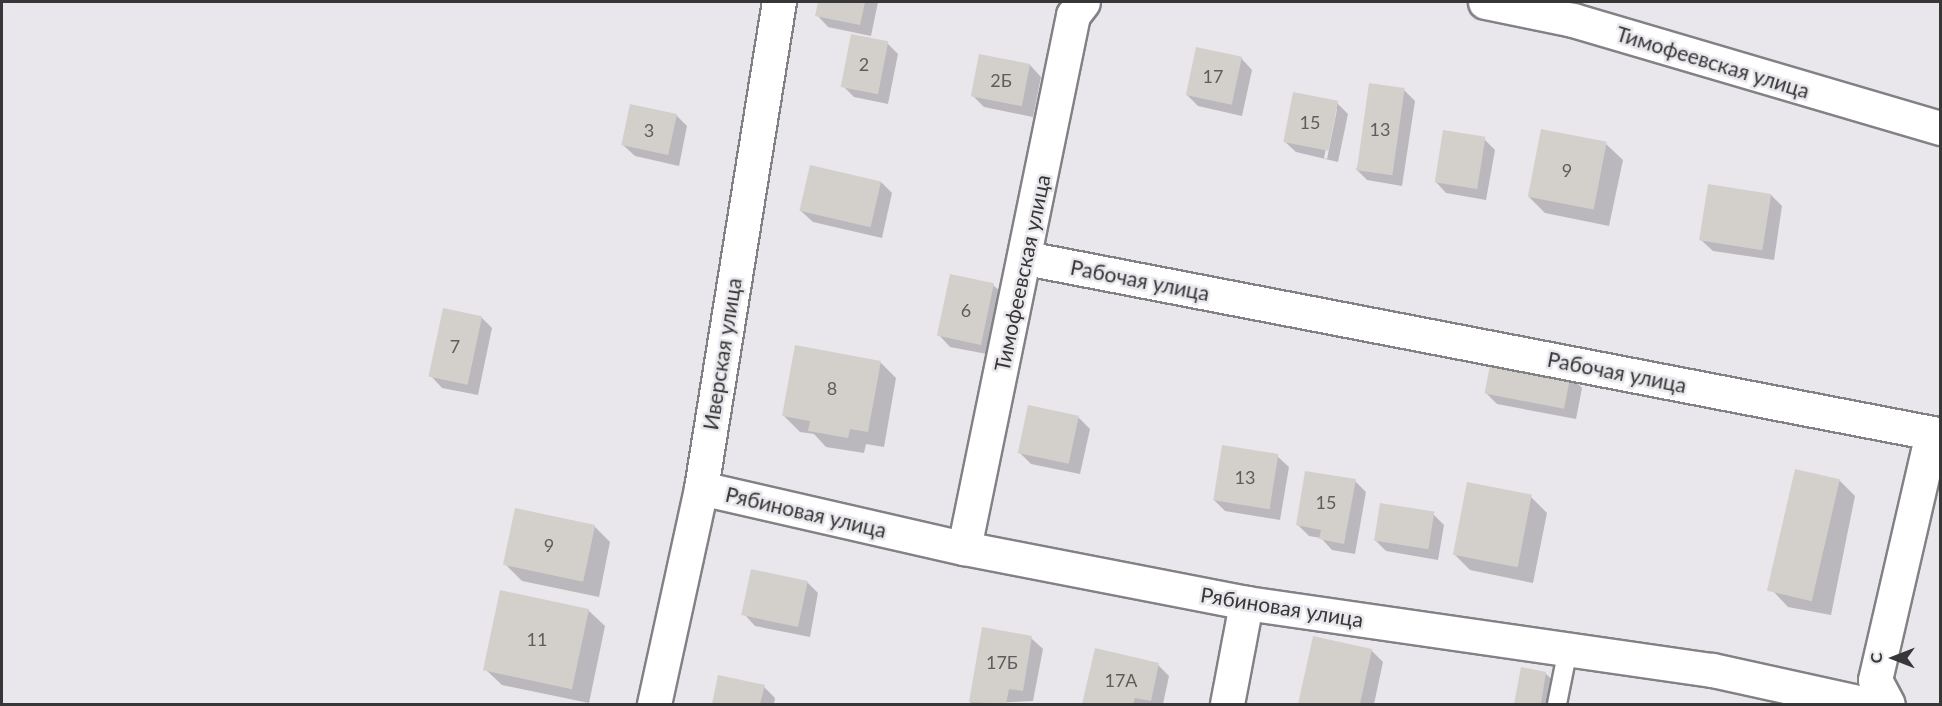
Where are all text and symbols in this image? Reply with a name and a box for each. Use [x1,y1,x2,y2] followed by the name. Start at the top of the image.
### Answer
[1613,21,1813,103] street label: Тимофеевская улица
[859,53,869,75] house number: 2
[1203,65,1223,87] house number: 17
[990,69,1012,91] house number: 2Б
[1300,111,1320,133] house number: 15
[1370,118,1390,140] house number: 13
[644,119,654,141] house number: 3
[1562,159,1572,181] house number: 9
[989,172,1055,374] street label: Тимофеевская улица
[1068,254,1212,306] street label: Рабочая улица
[698,276,746,432] street label: Иверская улица
[961,299,971,321] house number: 6
[450,335,460,357] house number: 7
[1545,346,1689,398] street label: Рабочая улица
[827,377,837,399] house number: 8
[1235,466,1255,488] house number: 13
[723,481,889,543] street label: Рябиновая улица
[1316,491,1336,513] house number: 15
[544,534,554,556] house number: 9
[1199,582,1365,632] street label: Рябиновая улица
[527,628,547,650] house number: 11
[1864,628,1924,688] north arrow
[986,651,1018,673] house number: 17Б
[1866,653,1885,663] text: С
[1104,669,1138,691] house number: 17А

